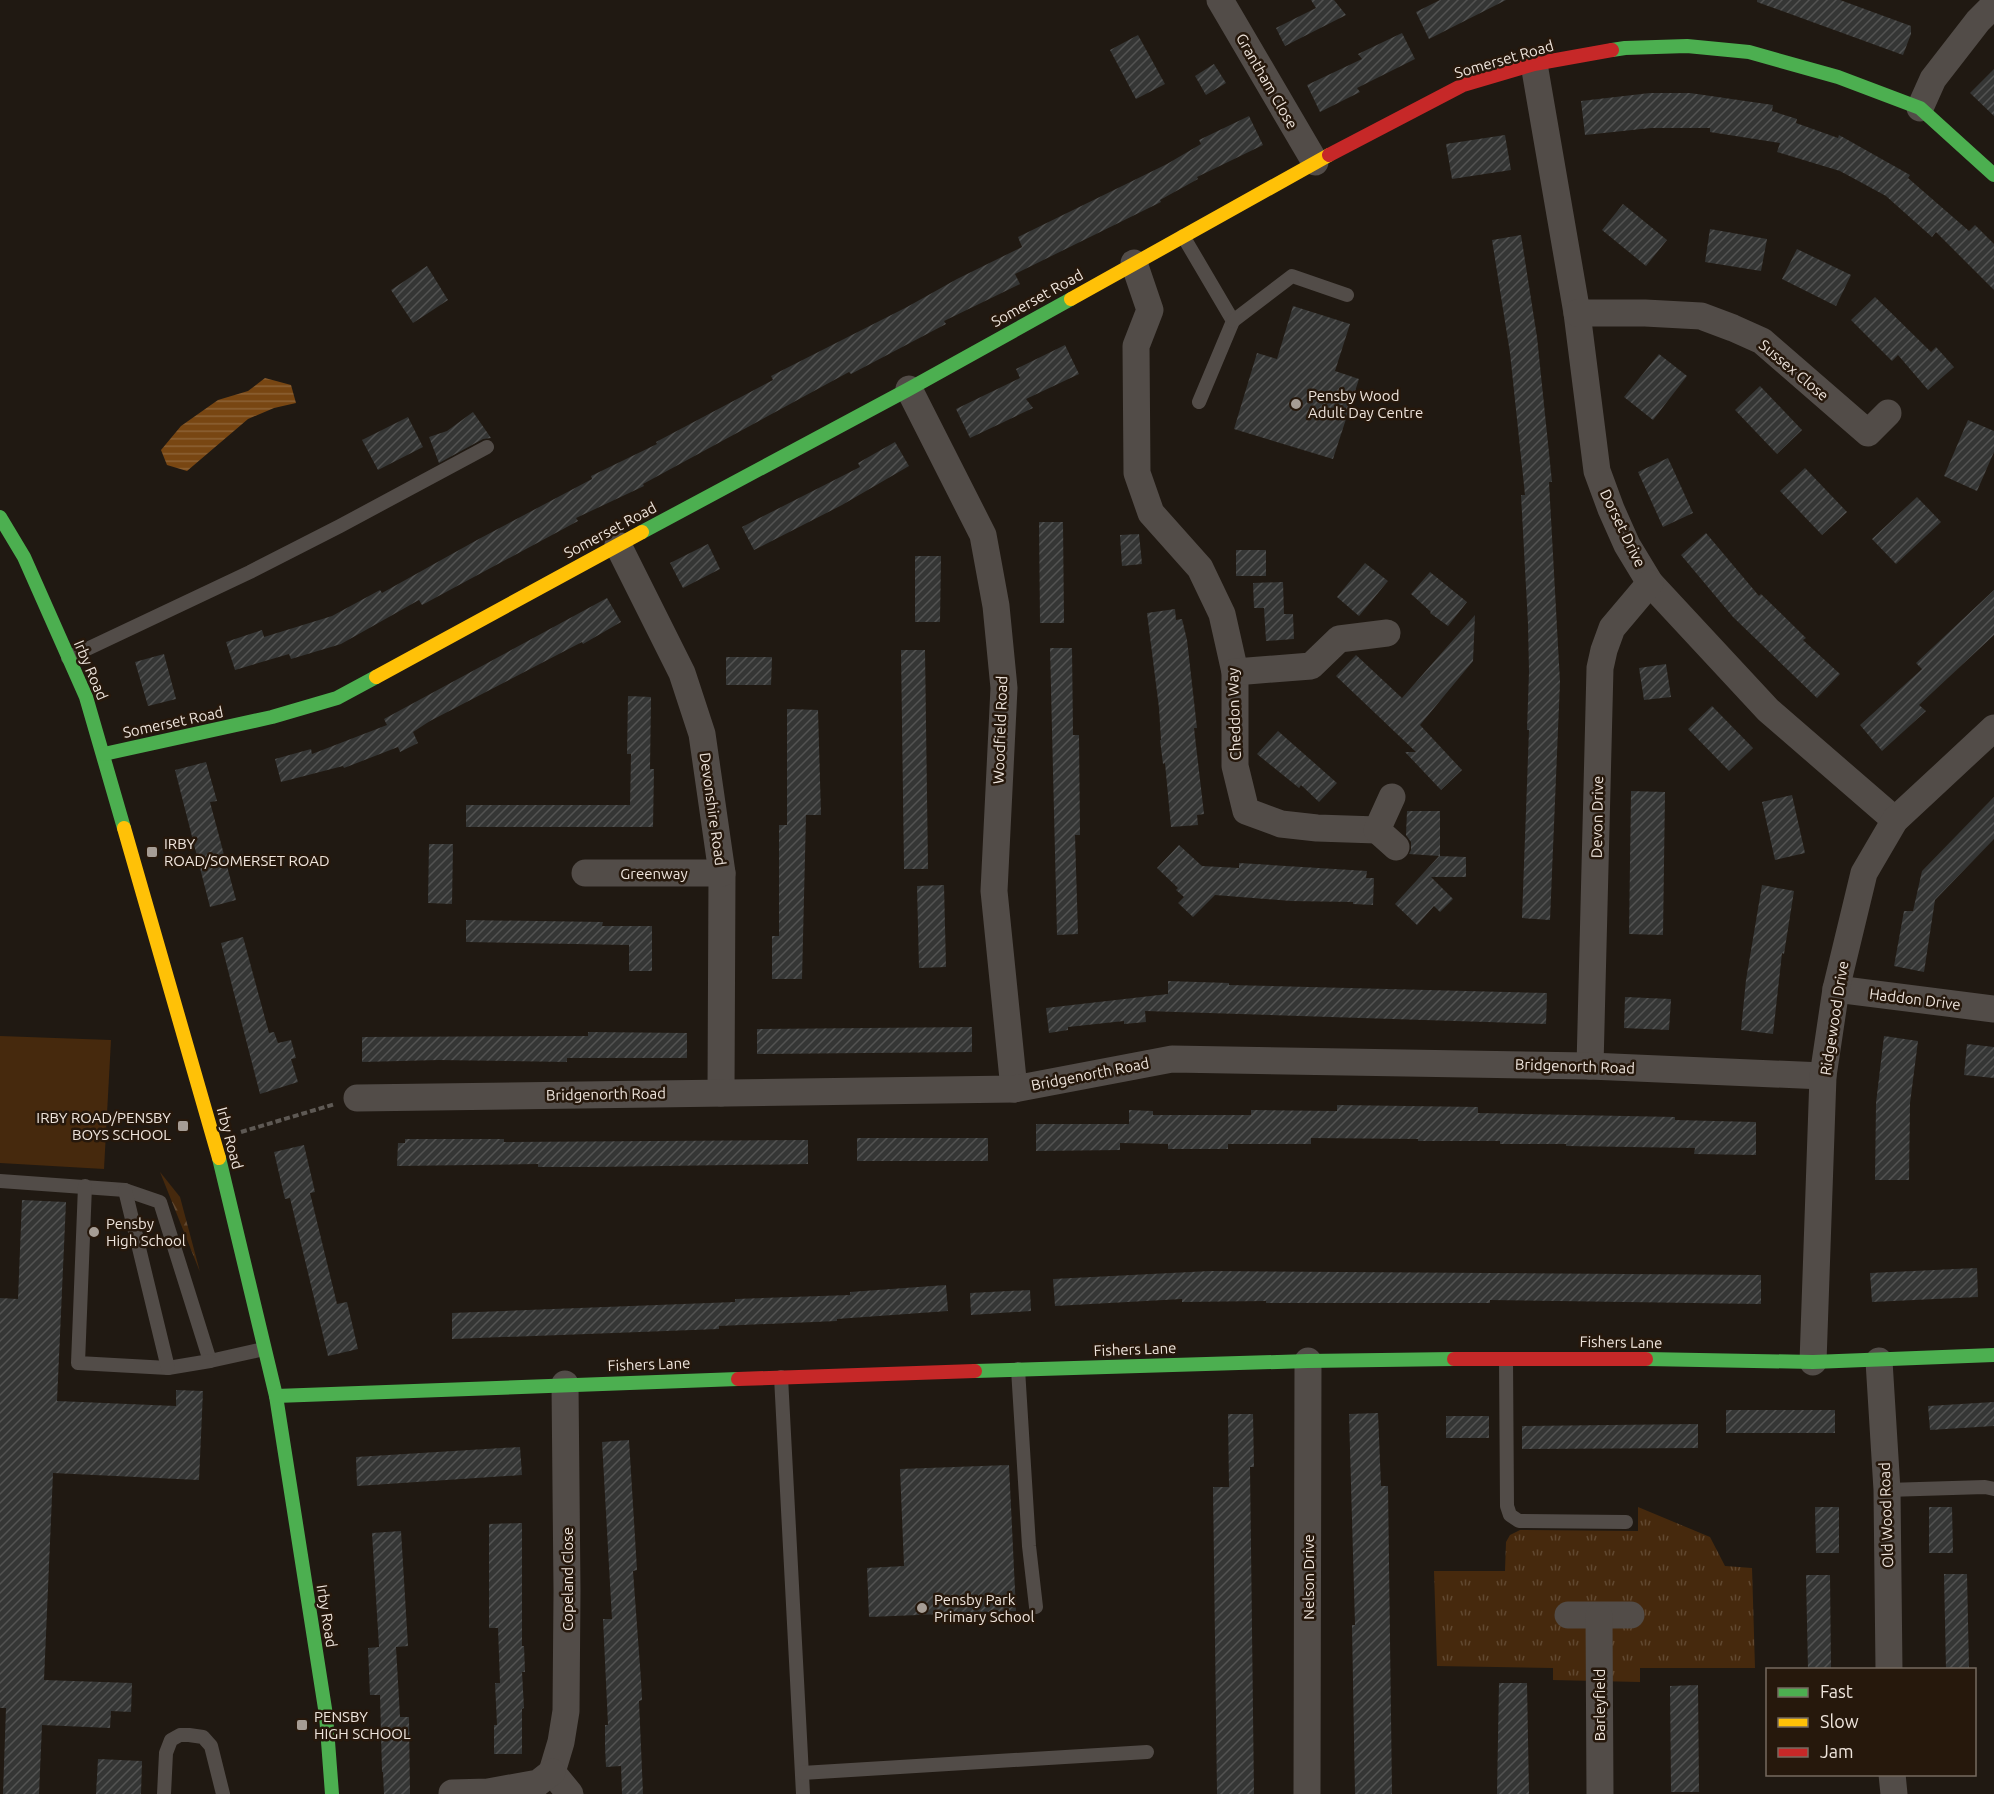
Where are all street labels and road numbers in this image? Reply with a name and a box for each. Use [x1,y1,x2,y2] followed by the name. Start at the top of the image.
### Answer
[1233,30,1301,132] street label: Grantham Close
[1453,37,1555,81] street label: Somerset Road
[988,266,1086,330] street label: Somerset Road
[1756,336,1832,404] street label: Sussex Close
[1597,486,1649,570] street label: Dorset Drive
[561,498,659,562] street label: Somerset Road
[71,637,111,703] street label: Irby Road
[1224,667,1244,761] street label: Cheddon Way
[990,676,1010,784] street label: Woodfield Road
[121,703,225,741] street label: Somerset Road
[697,751,729,867] street label: Devonshire Road
[1588,776,1606,858] street label: Devon Drive
[620,865,688,882] street label: Greenway
[1817,960,1851,1076] street label: Ridgewood Drive
[1868,985,1962,1013] street label: Haddon Drive
[1029,1054,1151,1094] street label: Bridgenorth Road
[1515,1055,1635,1077] street label: Bridgenorth Road
[546,1084,666,1104] street label: Bridgenorth Road
[214,1105,246,1171] street label: Irby Road
[1579,1333,1663,1351] street label: Fishers Lane
[1093,1339,1177,1359] street label: Fishers Lane
[607,1354,691,1374] street label: Fishers Lane
[1876,1462,1896,1568] street label: Old Wood Road
[559,1527,576,1631] street label: Copeland Close
[1300,1534,1317,1620] street label: Nelson Drive
[314,1583,340,1649] street label: Irby Road
[1591,1669,1608,1741] street label: Barleyfield

